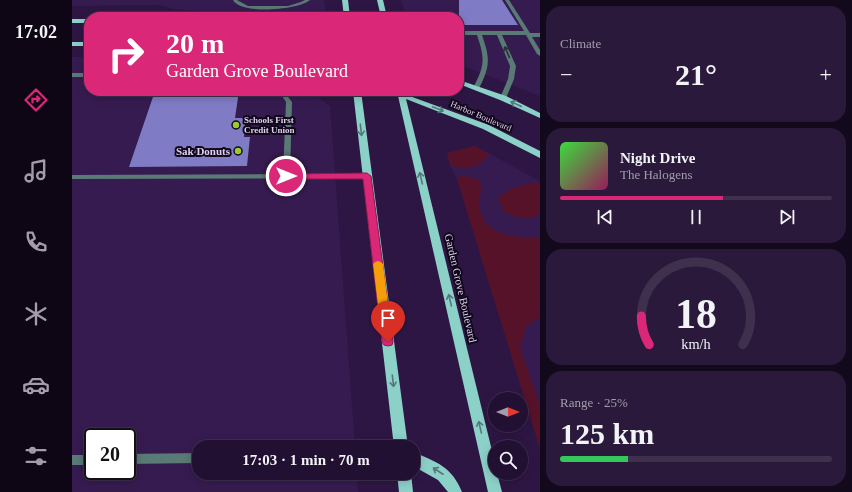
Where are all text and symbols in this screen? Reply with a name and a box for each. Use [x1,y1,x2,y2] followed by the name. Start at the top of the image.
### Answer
[15,22,57,42] text: 17:02
[100,28,152,80] icon: right
[166,28,224,59] text: 20 m
[560,36,601,51] text: Climate
[503,47,510,59] one-way arrow
[675,58,717,91] text: 21°
[166,61,348,81] text: Garden Grove Boulevard
[560,62,572,87] text: −
[820,62,832,87] text: +
[22,86,50,114] icon: directions
[449,99,513,134] street label: Harbor Boulevard
[510,100,522,108] one-way arrow
[431,105,443,113] one-way arrow
[244,115,295,135] place label: Schools First Credit Union
[231,120,241,130] marker: Schools First Credit Union
[357,123,365,136] one-way arrow
[176,145,231,157] place label: Sak Donuts
[233,146,243,156] marker: Sak Donuts
[620,150,695,166] text: Night Drive
[265,155,307,197] position arrow
[22,157,50,185] icon: music
[620,167,693,182] text: The Halogens
[416,171,424,184] one-way arrow
[594,206,616,228] icon: previous
[685,206,707,228] icon: pause
[776,206,798,228] icon: next
[22,228,50,256] icon: phone
[443,232,479,344] street label: Garden Grove Boulevard
[675,291,717,337] text: 18
[445,294,453,307] one-way arrow
[22,300,50,328] icon: climate
[371,301,405,342] pin
[377,307,399,329] icon: arrive
[681,335,711,351] text: km/h
[22,371,50,399] icon: car
[389,374,397,387] one-way arrow
[488,392,528,432] north arrow
[488,392,528,480] map controls
[560,395,628,410] text: Range · 25%
[560,417,654,450] text: 125 km
[475,421,483,434] one-way arrow
[84,428,136,480] speed limit sign: 20
[488,440,528,480] button: search
[22,442,50,470] icon: filters
[242,452,370,468] text: 17:03 · 1 min · 70 m
[433,467,444,475] one-way arrow

